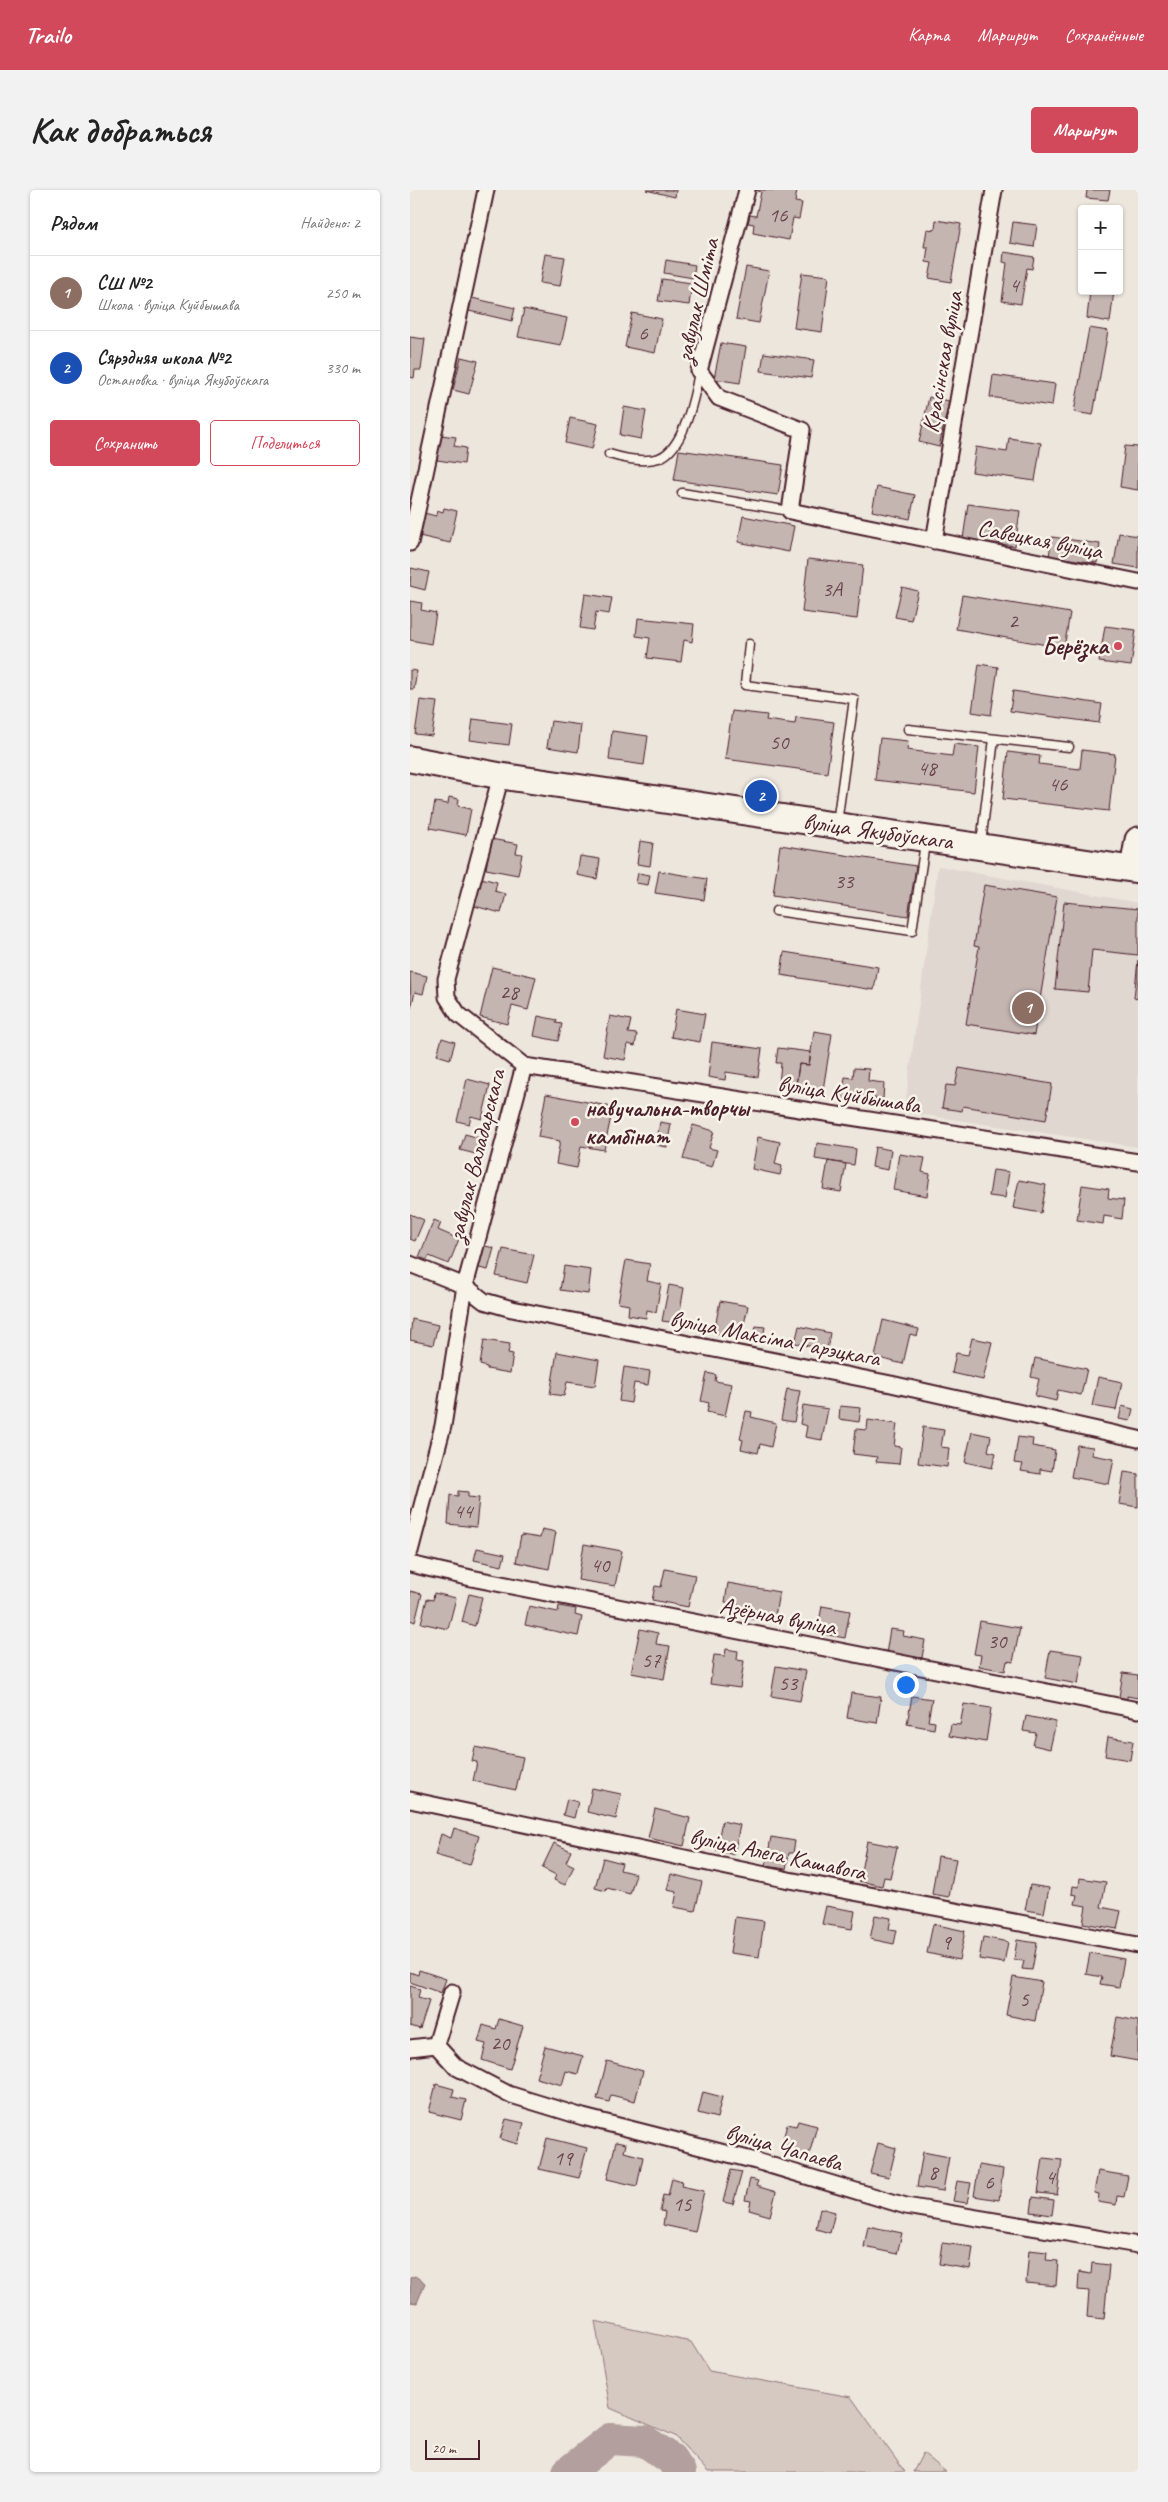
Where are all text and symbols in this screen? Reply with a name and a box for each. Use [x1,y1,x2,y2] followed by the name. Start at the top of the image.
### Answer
[25,20,71,50] text: Trailo
[908,24,949,46] text: Карта
[977,24,1037,46] text: Маршрут
[1065,24,1143,46] text: Сохранённые
[1031,107,1138,153] button: Маршрут
[30,108,211,153] text: Как добраться
[769,202,788,228] house number: 16
[1078,205,1123,295] map controls
[1078,205,1123,250] button: +
[50,210,97,236] text: Рядом
[300,213,360,233] text: Найдено: 2
[668,234,727,368] street label: завулак Шміта
[1078,250,1123,295] button: −
[97,271,152,295] text: СШ №2
[1009,272,1021,298] house number: 4
[62,283,70,303] text: 1
[326,283,360,303] text: 250 m
[915,288,969,435] street label: Красінская вуліца
[97,295,239,315] text: Школа · вуліца Куйбышава
[638,320,648,346] house number: 6
[97,346,231,370] text: Сярэдняя школа №2
[62,358,70,378] text: 2
[326,358,360,378] text: 330 m
[97,370,268,390] text: Остановка · вуліца Якубоўскага
[50,420,200,466] button: Сохранить
[210,420,360,466] button: Поделиться
[975,512,1107,566] street label: Савецкая вуліца
[822,576,843,602] house number: 3А
[1008,608,1019,634] house number: 2
[1042,631,1110,662] place label: Берёзка
[1112,640,1124,652] marker: Берёзка
[770,729,790,755] house number: 50
[918,755,939,781] house number: 48
[1049,771,1068,797] house number: 46
[745,777,777,815] pin: 2
[801,806,956,857] street label: вуліца Якубоўскага
[835,868,855,894] house number: 33
[500,979,521,1005] house number: 28
[1012,989,1044,1027] pin: 1
[440,1065,513,1247] street label: завулак Валадарскага
[776,1068,924,1120] street label: вуліца Куйбышава
[585,1093,751,1151] place label: навучальна-творчы камбінат
[569,1116,581,1128] marker: навучальна-творчы камбінат
[667,1303,884,1373] street label: вуліца Максіма Гарэцкага
[454,1498,475,1524] house number: 44
[591,1552,611,1578] house number: 40
[717,1590,840,1643] street label: Азёрная вуліца
[988,1628,1008,1654] house number: 30
[642,1647,662,1673] house number: 57
[779,1670,799,1696] house number: 53
[893,1672,919,1698] your location
[687,1821,870,1888] street label: вуліца Алега Кашавога
[941,1929,952,1955] house number: 9
[1019,1986,1030,2012] house number: 5
[491,2030,511,2056] house number: 20
[722,2116,847,2178] street label: вуліца Чапаева
[554,2145,574,2171] house number: 19
[928,2159,940,2185] house number: 8
[1045,2164,1057,2190] house number: 4
[984,2169,994,2195] house number: 6
[673,2191,693,2217] house number: 15
[425,2437,480,2460] scale bar
[432,2440,456,2457] text: 20 m

